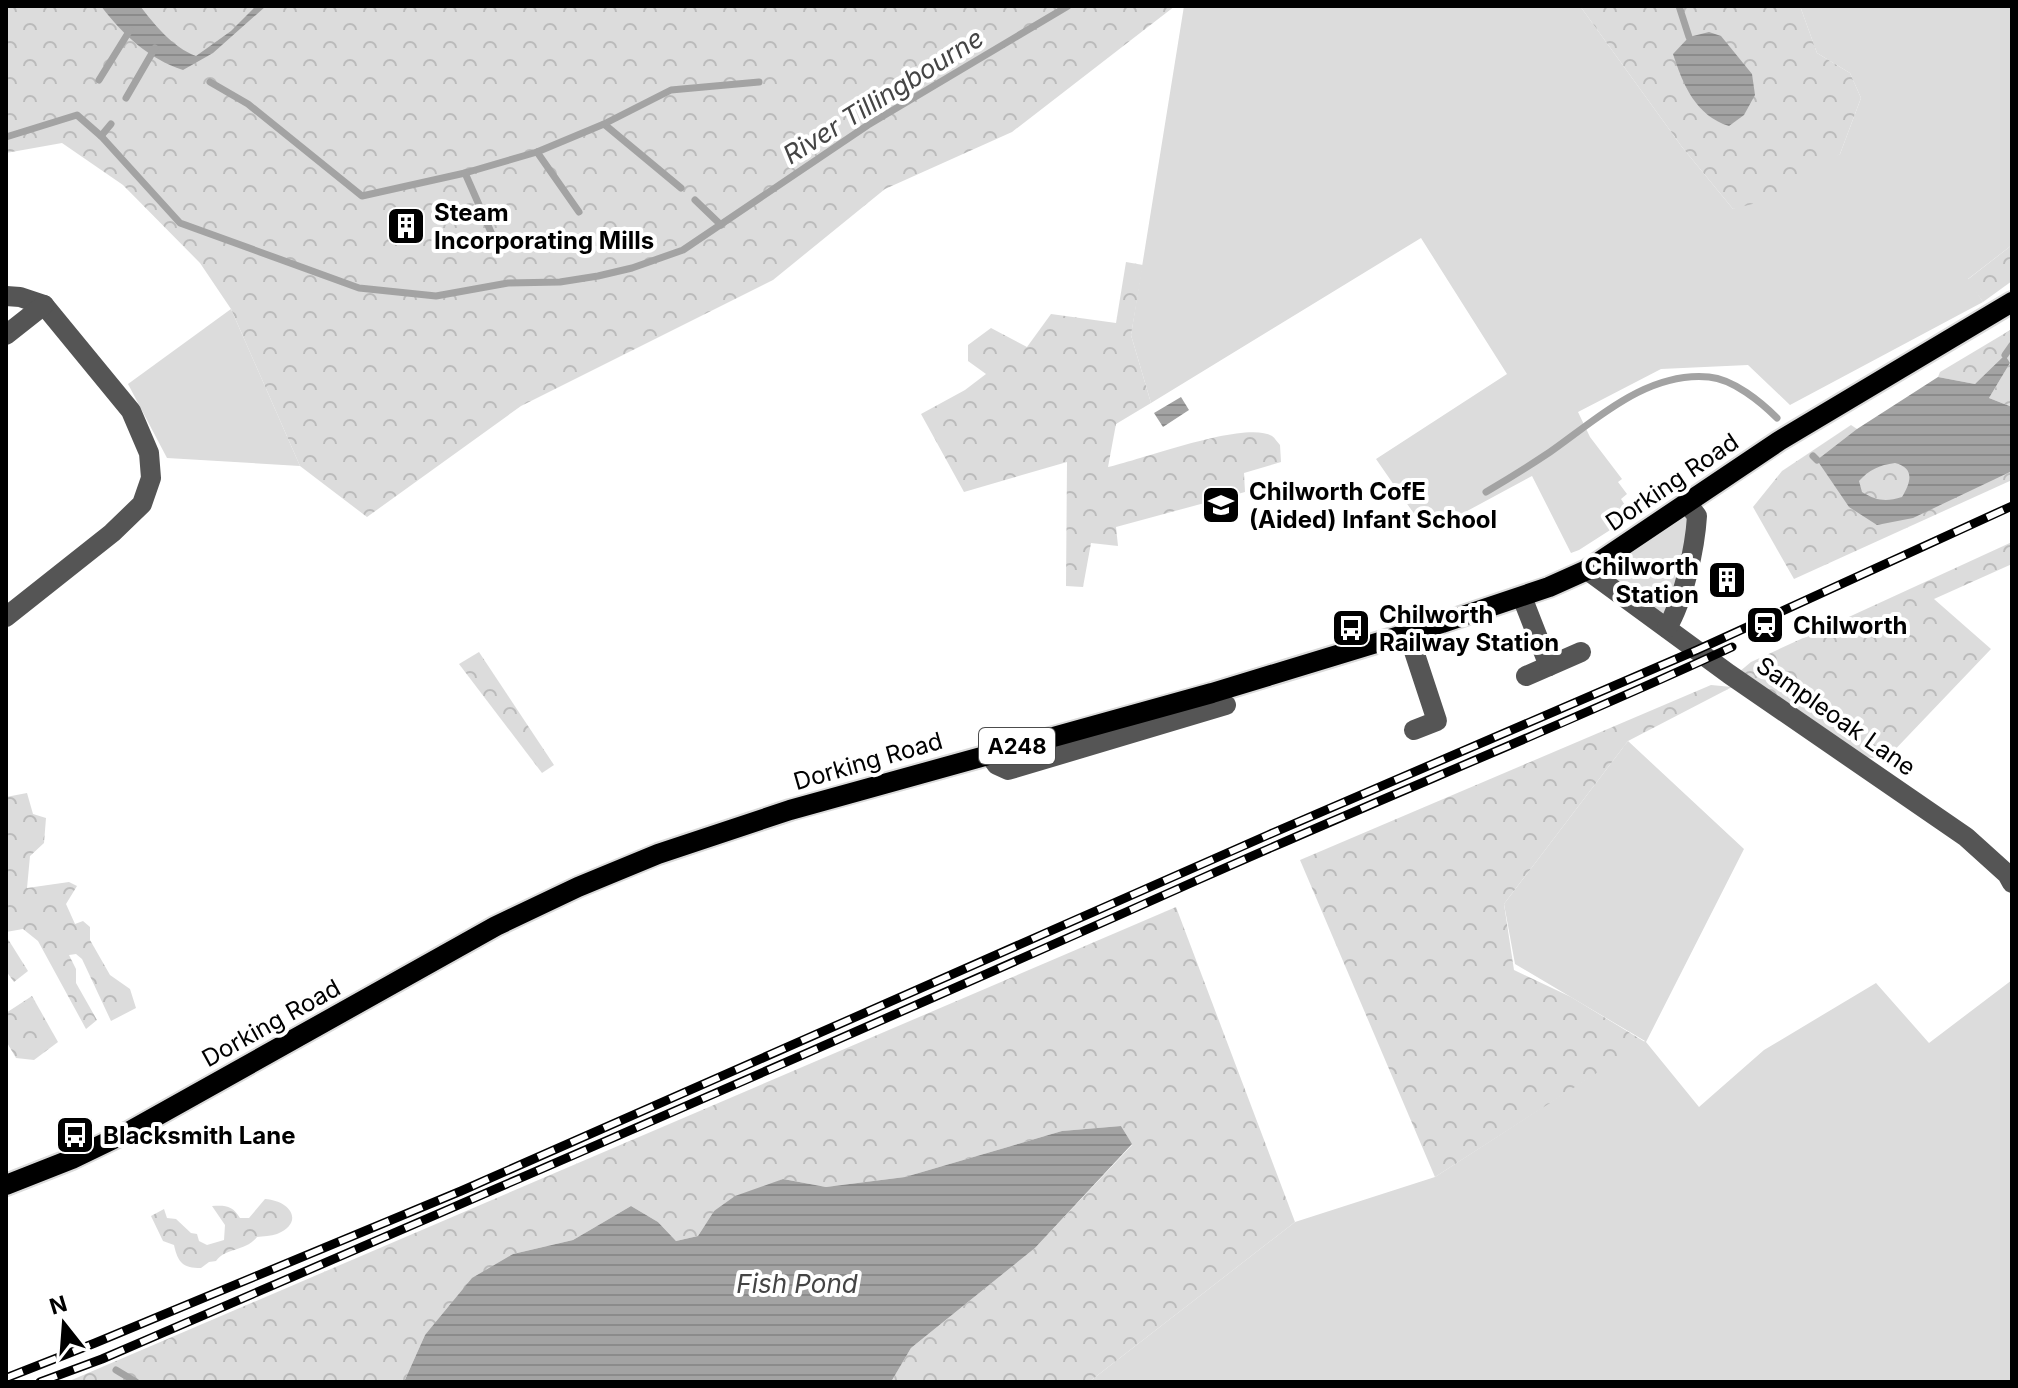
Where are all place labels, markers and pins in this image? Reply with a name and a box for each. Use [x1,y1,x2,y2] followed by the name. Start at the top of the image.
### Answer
[434,198,654,255] place label: Steam Incorporating Mills
[385,205,427,247] building icon: Steam Incorporating Mills
[1249,477,1497,534] place label: Chilworth CofE (Aided) Infant School
[1200,484,1242,526] school or university icon: Chilworth CofE (Aided) Infant School
[1584,552,1699,609] place label: Chilworth Station
[1706,559,1748,601] building icon: Chilworth Station
[1379,600,1559,657] place label: Chilworth Railway Station
[1744,604,1786,646] station icon: Chilworth
[1330,607,1372,649] bus stop icon: Chilworth Railway Station
[1793,611,1908,640] place label: Chilworth
[54,1114,96,1156] bus stop icon: Blacksmith Lane
[103,1121,295,1150] place label: Blacksmith Lane

